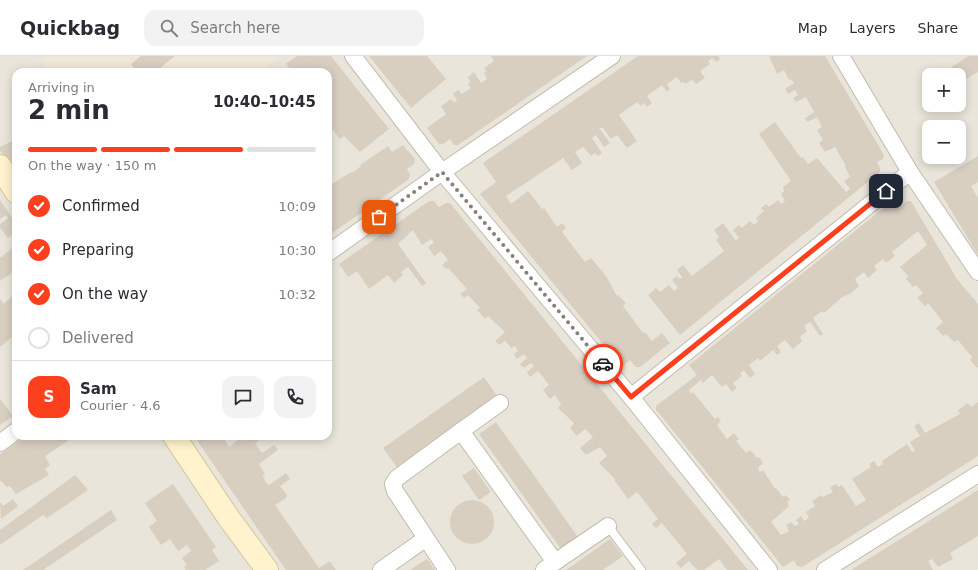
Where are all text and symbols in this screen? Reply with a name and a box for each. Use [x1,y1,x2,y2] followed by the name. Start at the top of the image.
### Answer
[144,10,424,46] search box
[20,17,120,39] text: Quickbag
[158,17,180,39] icon: search
[190,19,280,37] text: Search here
[798,20,827,36] text: Map
[849,20,896,36] text: Layers
[918,20,958,36] text: Share
[922,68,966,164] map controls
[922,68,966,112] button: +
[28,80,95,95] text: Arriving in
[213,93,316,111] text: 10:40–10:45
[28,95,110,125] text: 2 min
[922,120,966,164] button: −
[28,158,156,173] text: On the way · 150 m
[869,174,903,208] pin
[875,180,897,202] icon: home
[28,195,50,217] icon: check
[62,197,140,215] text: Confirmed
[279,199,316,214] text: 10:09
[362,200,396,234] pin
[368,206,390,228] icon: bag
[28,239,50,261] icon: check
[62,241,134,259] text: Preparing
[279,243,316,258] text: 10:30
[28,283,50,305] icon: check
[62,285,148,303] text: On the way
[279,287,316,302] text: 10:32
[62,329,134,347] text: Delivered
[583,344,623,384] courier
[592,353,614,375] icon: car
[222,376,264,418] button: chat
[274,376,316,418] button: phone
[80,380,117,398] text: Sam
[44,388,54,406] text: S
[80,398,161,413] text: Courier · 4.6

